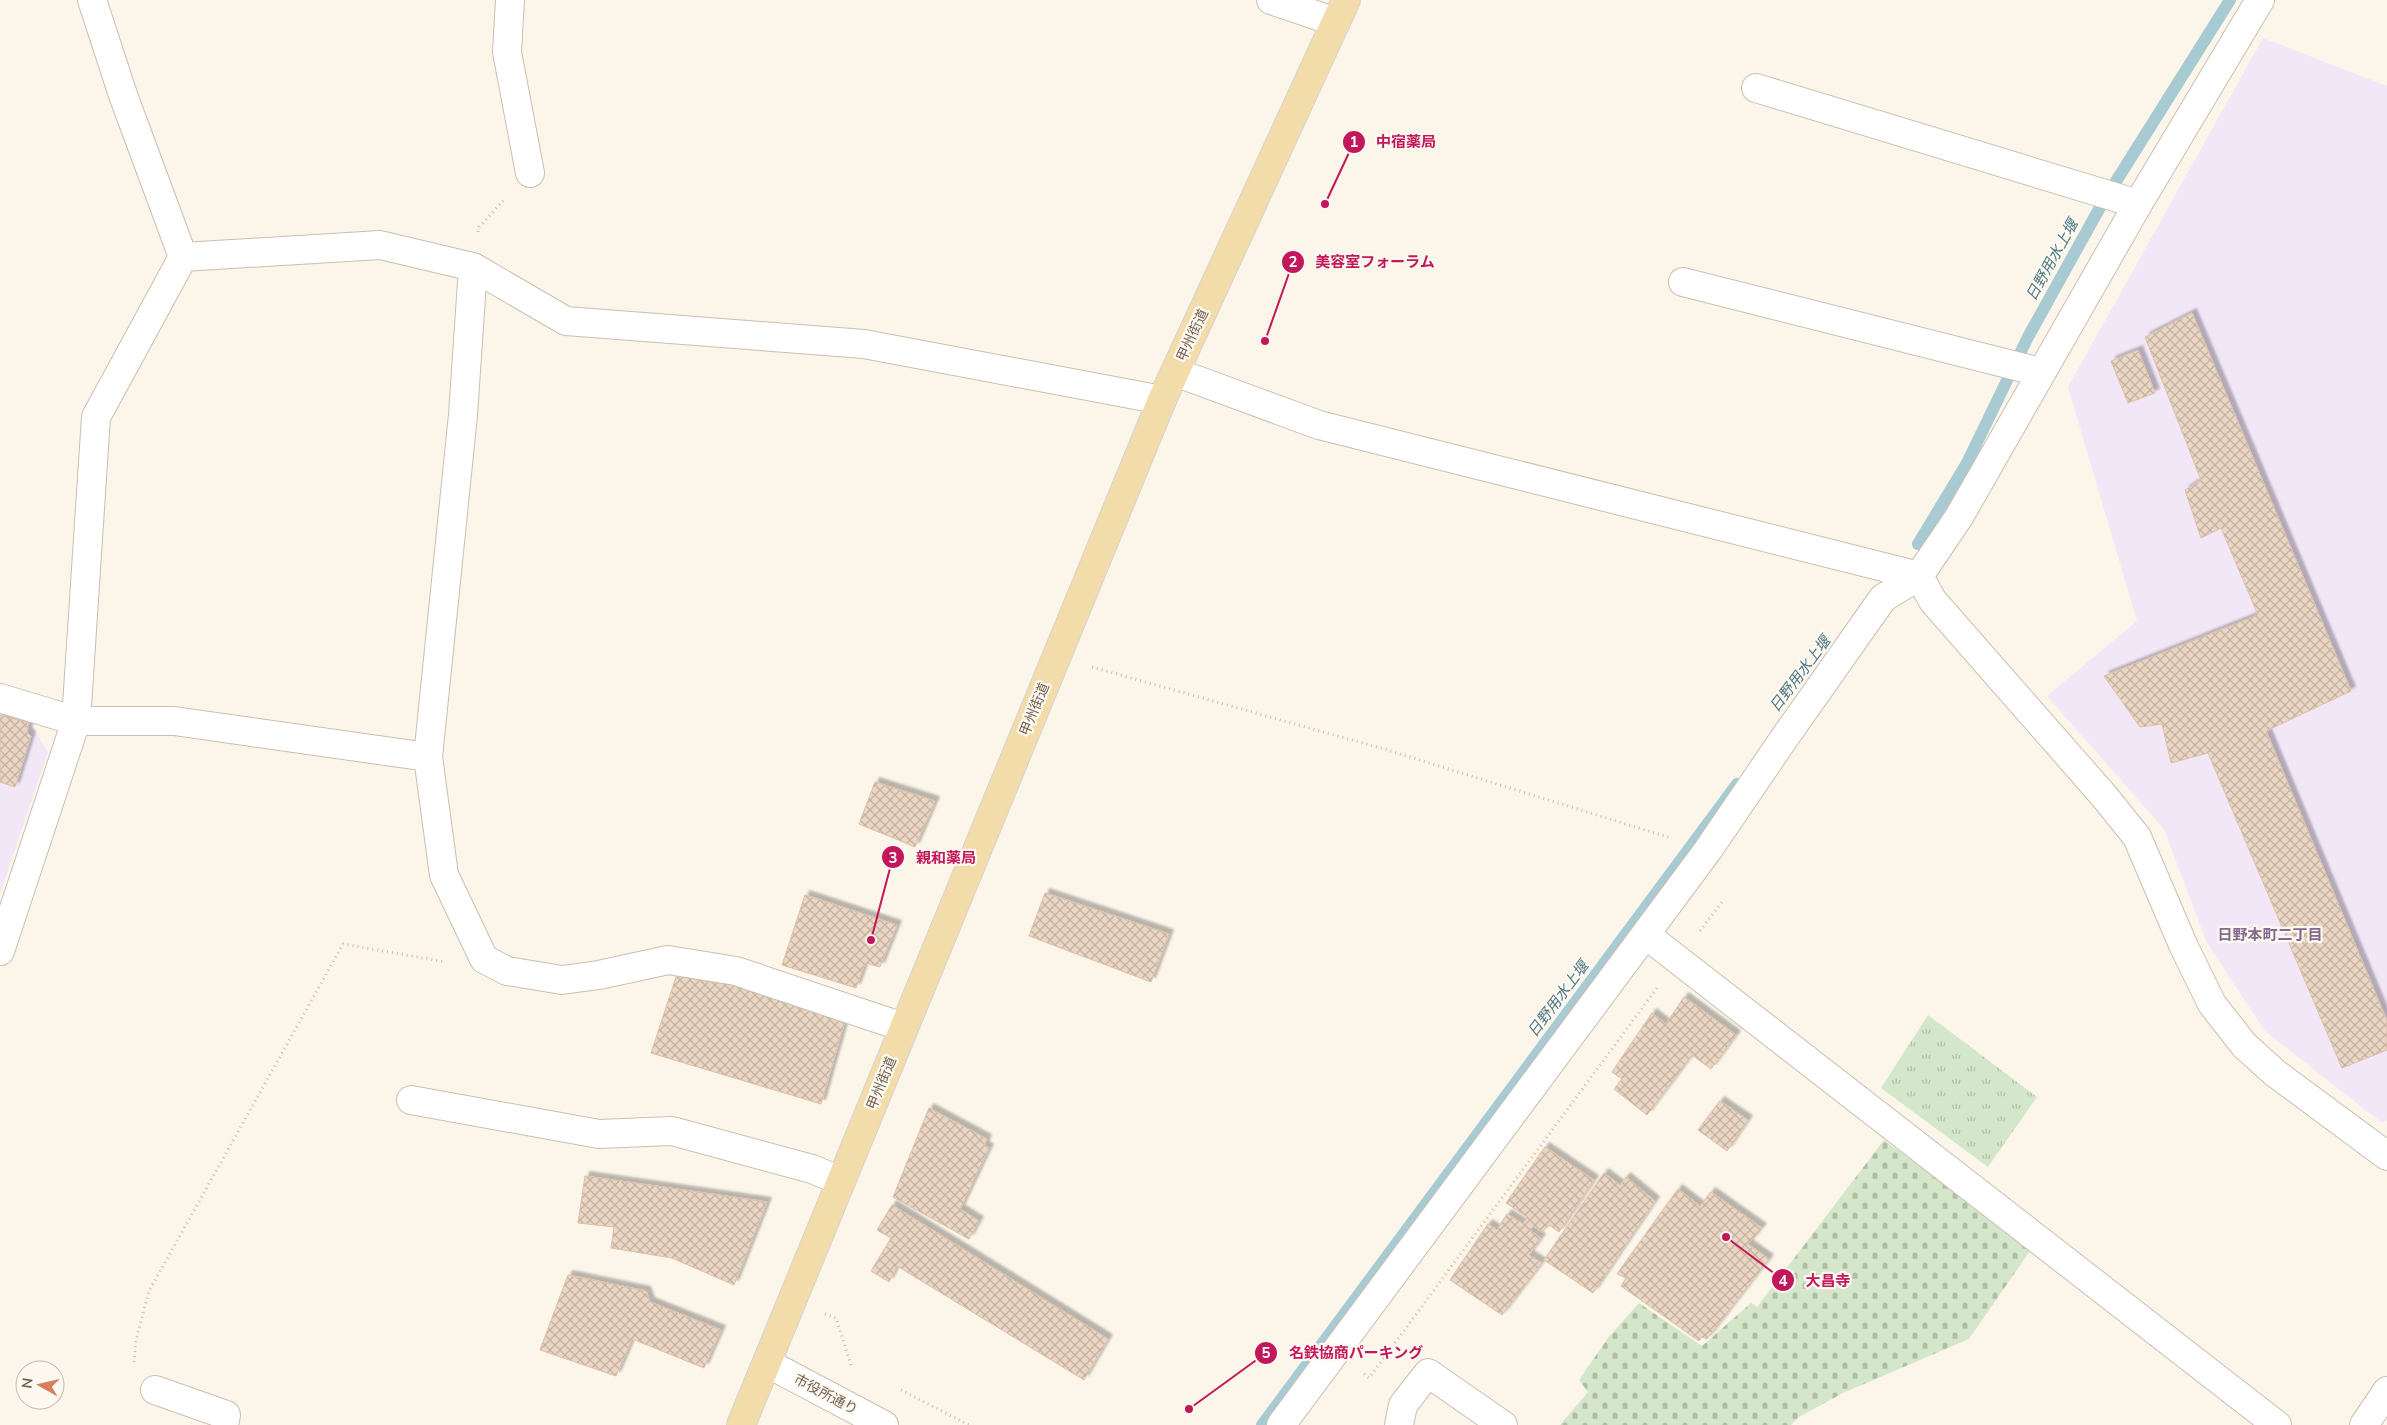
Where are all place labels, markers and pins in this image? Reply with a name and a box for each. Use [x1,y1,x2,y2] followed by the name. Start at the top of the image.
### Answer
[1341,127,1446,157] callout: 中宿薬局
[1280,247,1445,277] callout: 美容室フォーラム
[881,842,986,872] callout: 親和薬局
[1770,1265,1860,1295] callout: 大昌寺
[1253,1338,1433,1368] callout: 名鉄協商パーキング

